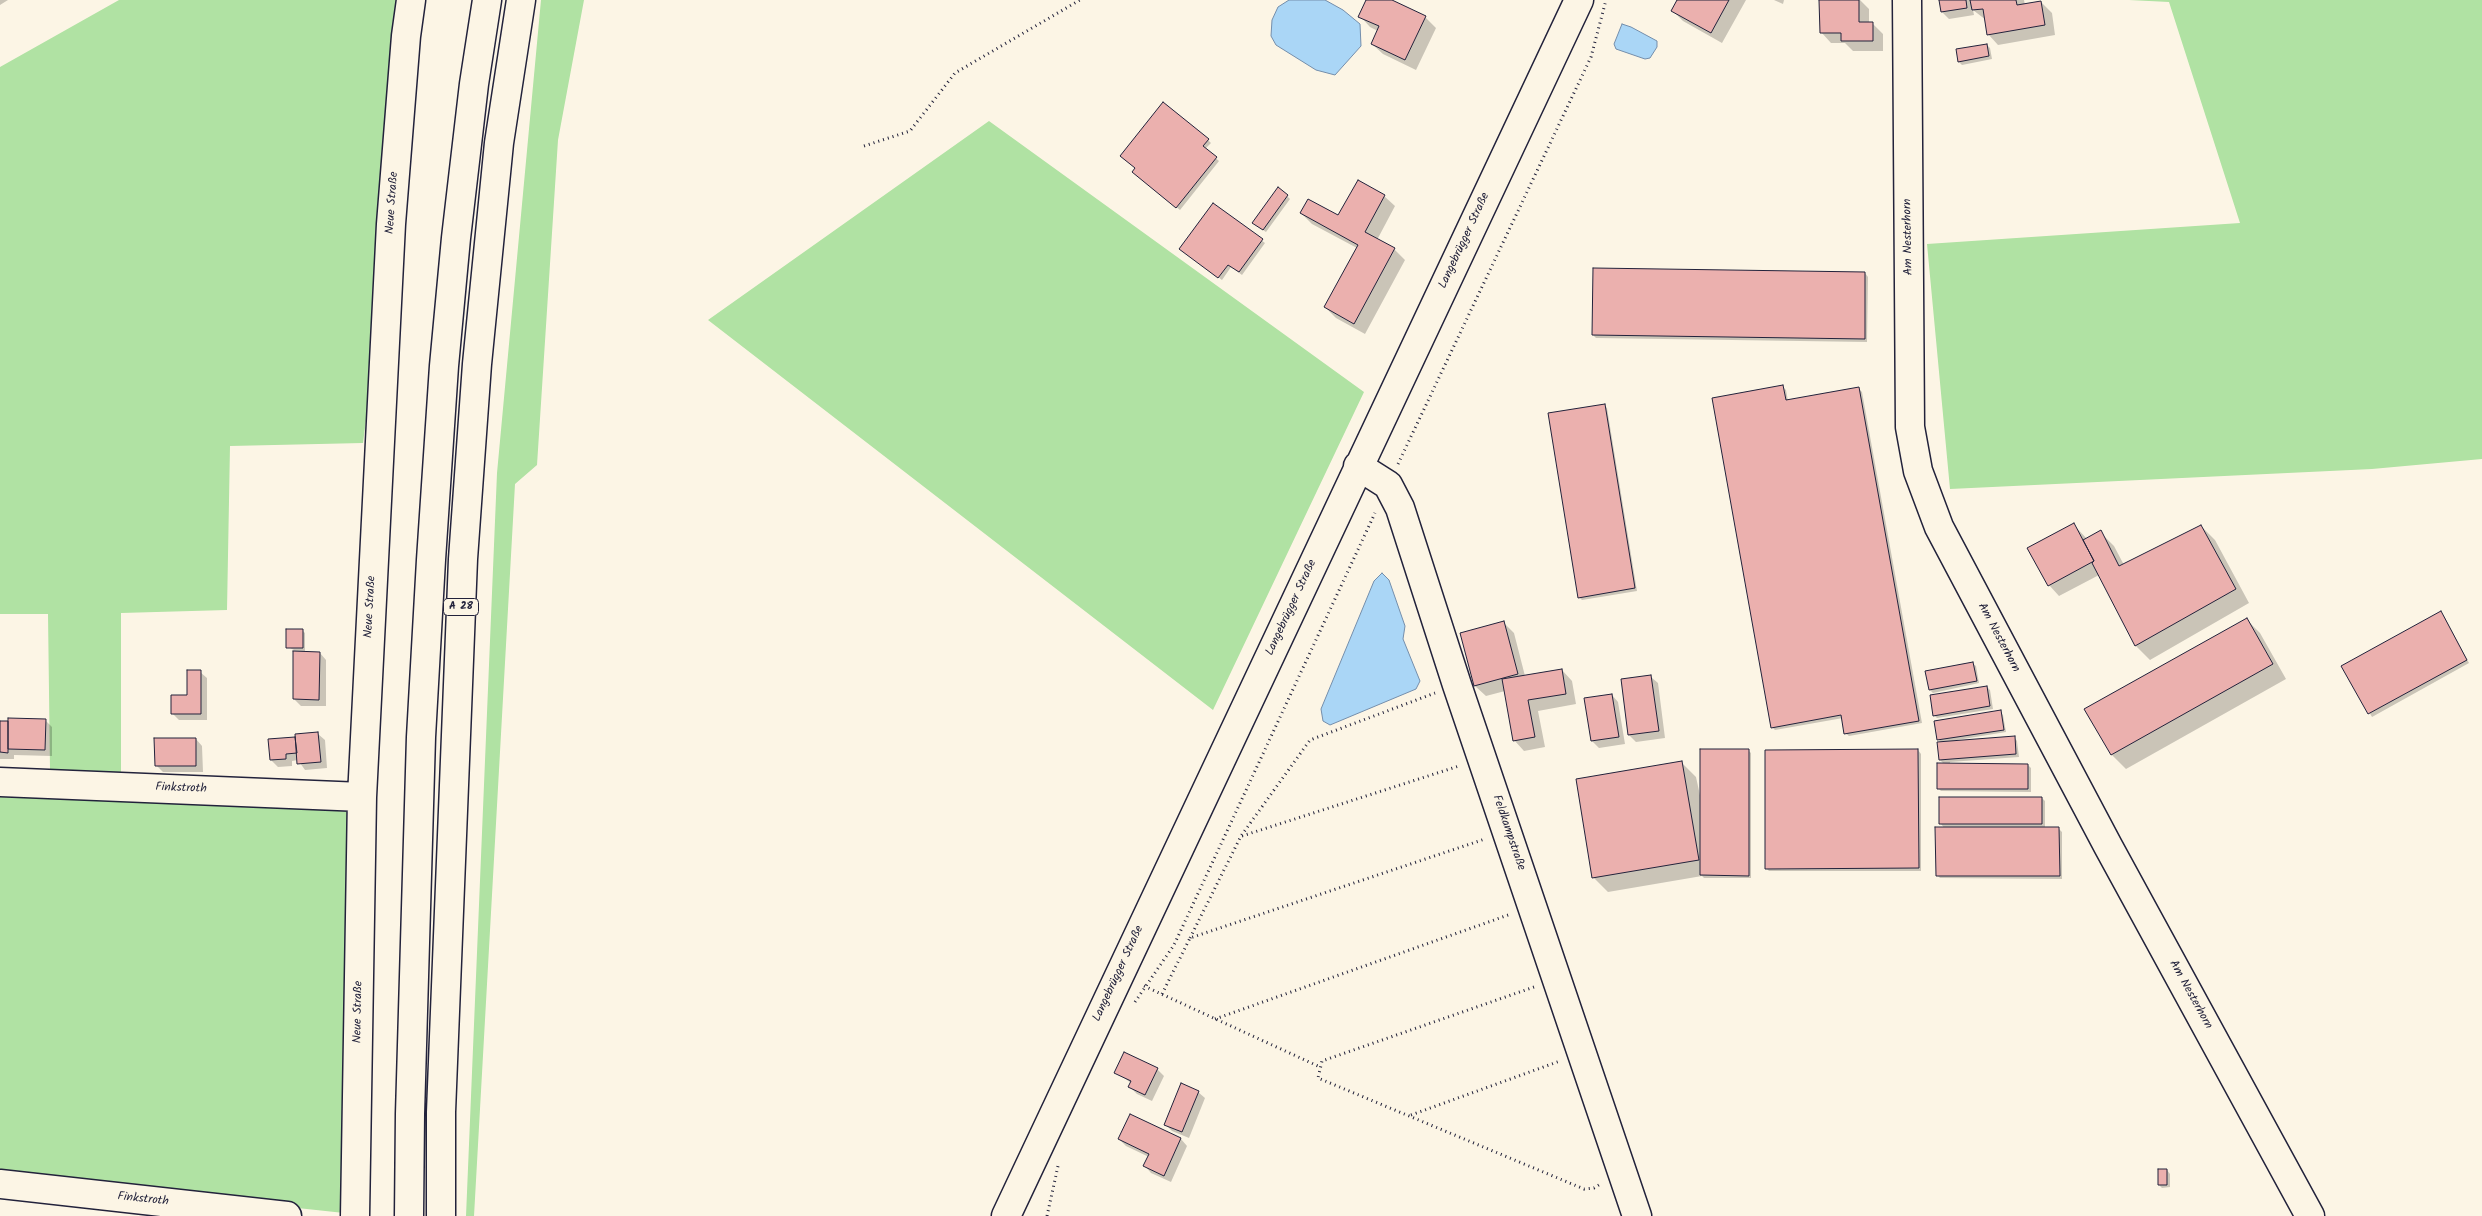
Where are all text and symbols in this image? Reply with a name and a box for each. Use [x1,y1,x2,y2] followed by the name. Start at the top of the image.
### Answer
[384,171,402,235] street label: Neue Straße
[1436,191,1494,291] street label: Langebrügger Straße
[1901,199,1917,275] street label: Am Nesterhorn
[1263,558,1321,658] street label: Langebrügger Straße
[362,575,380,639] street label: Neue Straße
[444,598,478,616] road number: A 28
[1974,601,2022,675] street label: Am Nesterhorn
[155,781,207,797] street label: Finkstroth
[1488,793,1528,873] street label: Feldkampstraße
[1090,924,1148,1024] street label: Langebrügger Straße
[2165,958,2215,1032] street label: Am Nesterhorn
[351,981,367,1043] street label: Neue Straße
[117,1190,169,1210] street label: Finkstroth

